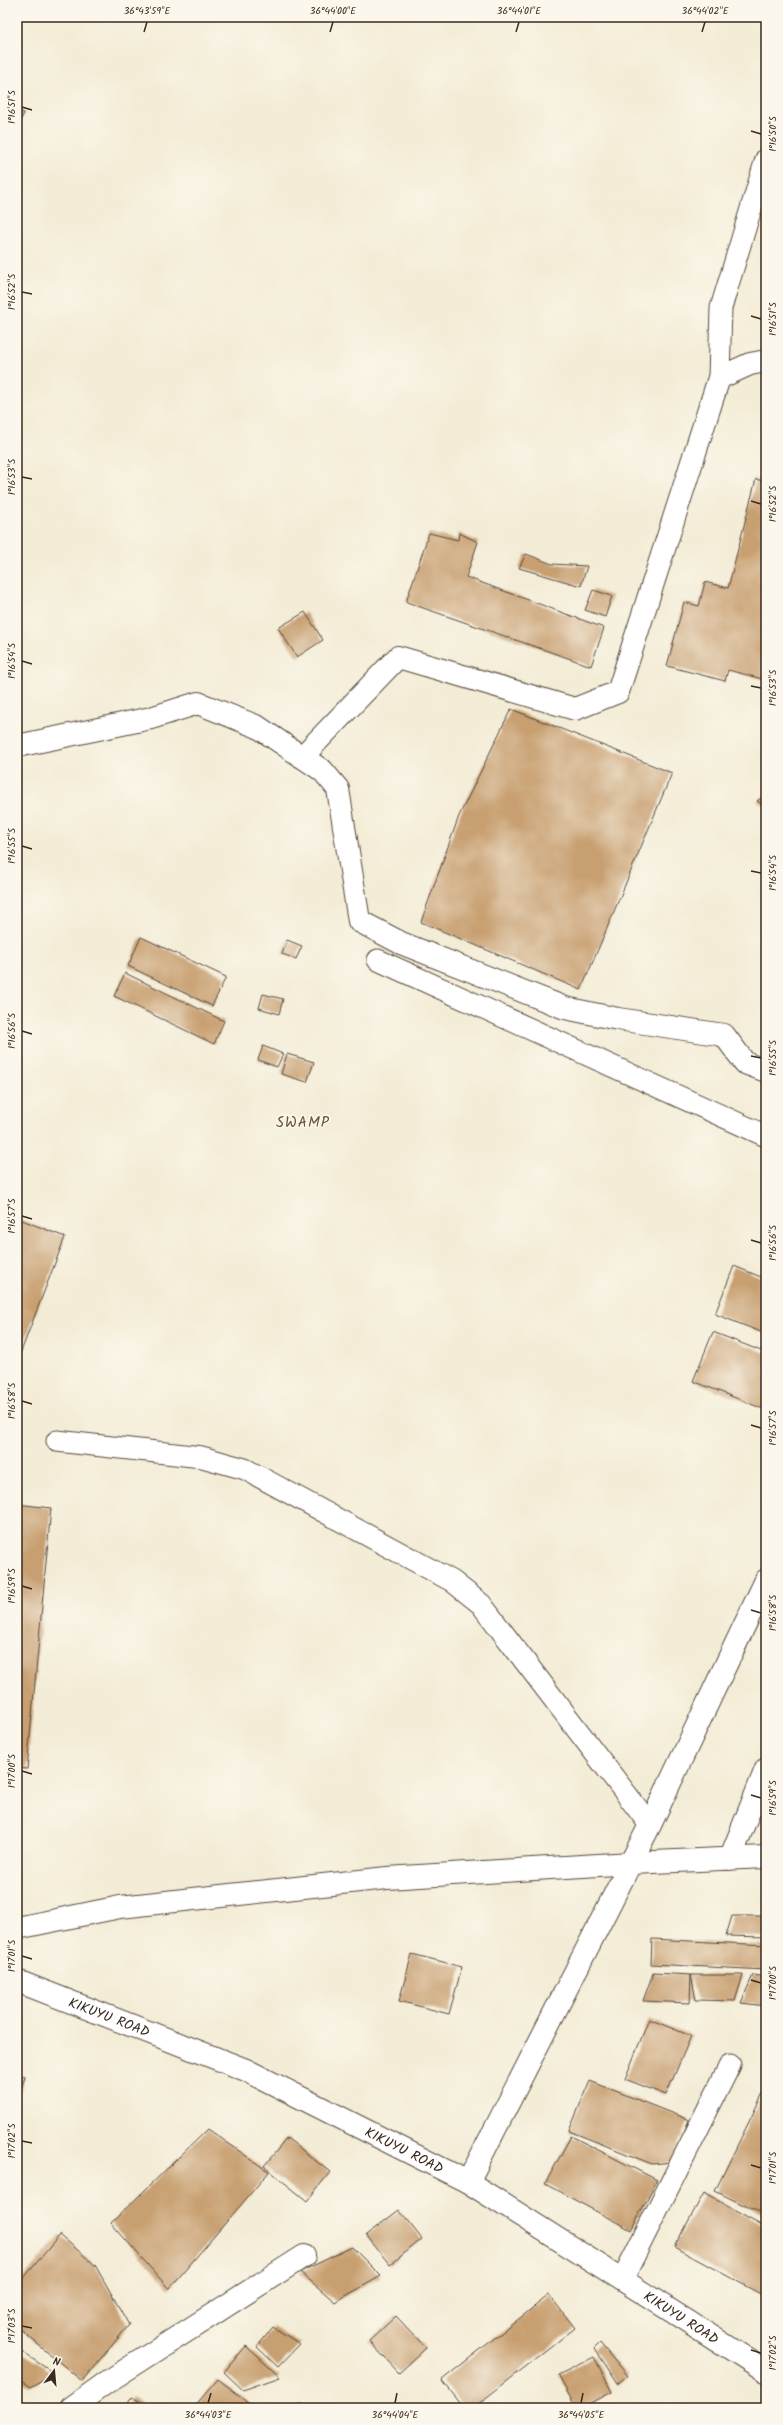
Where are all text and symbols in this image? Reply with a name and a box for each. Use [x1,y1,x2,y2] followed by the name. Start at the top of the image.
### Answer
[124,3,172,19] text: 36°43'59"E
[310,3,357,19] text: 36°44'00"E
[497,3,542,19] text: 36°44'01"E
[681,3,730,19] text: 36°44'02"E
[4,89,20,124] text: 1°16'51"S
[765,115,781,152] text: 1°16'50"S
[4,273,20,310] text: 1°16'52"S
[765,301,781,336] text: 1°16'51"S
[4,458,20,495] text: 1°16'53"S
[765,485,781,522] text: 1°16'52"S
[4,642,20,679] text: 1°16'54"S
[765,669,781,706] text: 1°16'53"S
[4,827,20,864] text: 1°16'55"S
[765,854,781,891] text: 1°16'54"S
[4,1012,20,1049] text: 1°16'56"S
[765,1039,781,1076] text: 1°16'55"S
[276,1111,330,1135] district label: SWAMP
[4,1198,20,1234] text: 1°16'57"S
[765,1224,781,1261] text: 1°16'56"S
[4,1382,20,1419] text: 1°16'58"S
[765,1410,781,1446] text: 1°16'57"S
[4,1568,20,1604] text: 1°16'59"S
[765,1594,781,1631] text: 1°16'58"S
[4,1753,20,1788] text: 1°17'00"S
[765,1780,781,1816] text: 1°16'59"S
[4,1939,20,1972] text: 1°17'01"S
[765,1965,781,2000] text: 1°17'00"S
[65,1992,153,2044] street label: KIKUYU ROAD
[361,2122,447,2180] street label: KIKUYU ROAD
[4,2123,20,2159] text: 1°17'02"S
[765,2151,781,2184] text: 1°17'01"S
[639,2286,723,2350] street label: KIKUYU ROAD
[4,2308,20,2344] text: 1°17'03"S
[765,2335,781,2371] text: 1°17'02"S
[34,2351,74,2391] north arrow
[51,2353,62,2372] text: N
[185,2407,233,2423] text: 36°44'03"E
[372,2407,420,2423] text: 36°44'04"E
[558,2407,605,2423] text: 36°44'05"E

